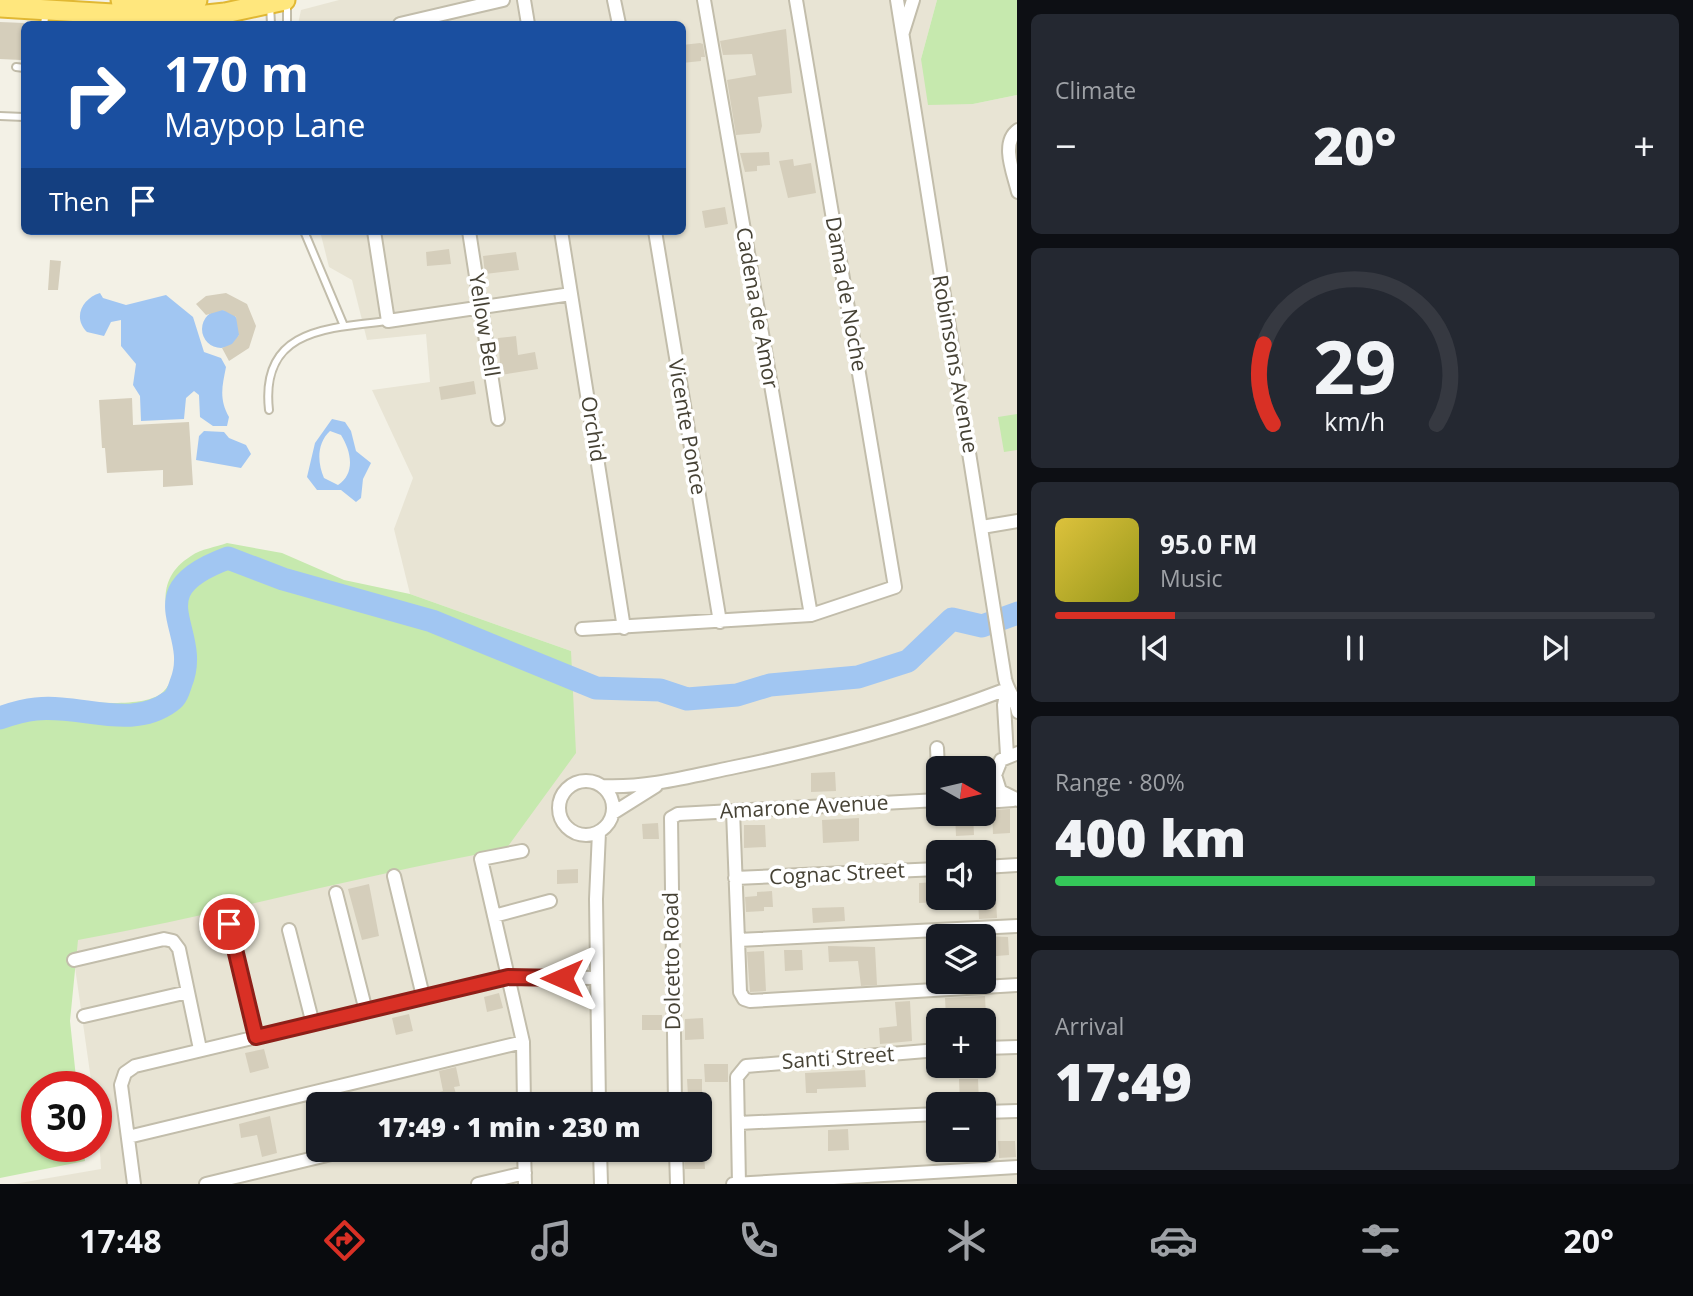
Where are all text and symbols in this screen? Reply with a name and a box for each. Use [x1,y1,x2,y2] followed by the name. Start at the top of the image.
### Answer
[164,40,309,106] text: 170 m
[49,49,140,140] icon: right
[1055,74,1136,106] text: Climate
[164,103,365,146] text: Maypop Lane
[1314,109,1396,180] text: 20°
[1055,119,1077,171] text: −
[1633,119,1655,171] text: +
[124,182,162,220] icon: arrive
[49,183,110,219] text: Then
[820,214,874,373] street label: Dama de Noche
[730,225,786,391] street label: Cadena de Amor
[463,271,507,379] street label: Yellow Bell
[927,272,985,455] street label: Robinsons Avenue
[1313,316,1397,415] text: 29
[662,357,714,497] street label: Vicente Ponce
[575,394,613,464] street label: Orchid
[1325,404,1385,438] text: km/h
[1160,526,1258,562] text: 95.0 FM
[1160,562,1223,594] text: Music
[1136,629,1174,667] icon: previous
[1336,629,1374,667] icon: pause
[1536,629,1574,667] icon: next
[926,756,996,826] north arrow
[926,756,996,1162] map controls
[1055,766,1185,798] text: Range · 80%
[719,788,889,824] street label: Amarone Avenue
[1055,801,1246,872] text: 400 km
[926,840,996,910] button: sound
[768,855,906,891] street label: Cognac Street
[656,892,686,1030] street label: Dolcetto Road
[199,894,259,954] pin
[210,905,248,943] icon: arrive
[926,924,996,994] button: layers
[525,941,599,1015] position arrow
[926,1008,996,1078] button: +
[1055,1010,1124,1042] text: Arrival
[781,1039,895,1075] street label: Santi Street
[1055,1045,1192,1116] text: 17:49
[21,1071,112,1162] speed limit sign: 30
[926,1092,996,1162] button: −
[378,1109,640,1145] text: 17:49 · 1 min · 230 m
[320,1216,369,1265] icon: directions
[527,1216,576,1265] icon: music
[734,1216,783,1265] icon: phone
[942,1216,991,1265] icon: climate
[1149,1216,1198,1265] icon: car
[1356,1216,1405,1265] icon: filters
[79,1219,161,1262] text: 17:48
[1564,1219,1614,1262] text: 20°

